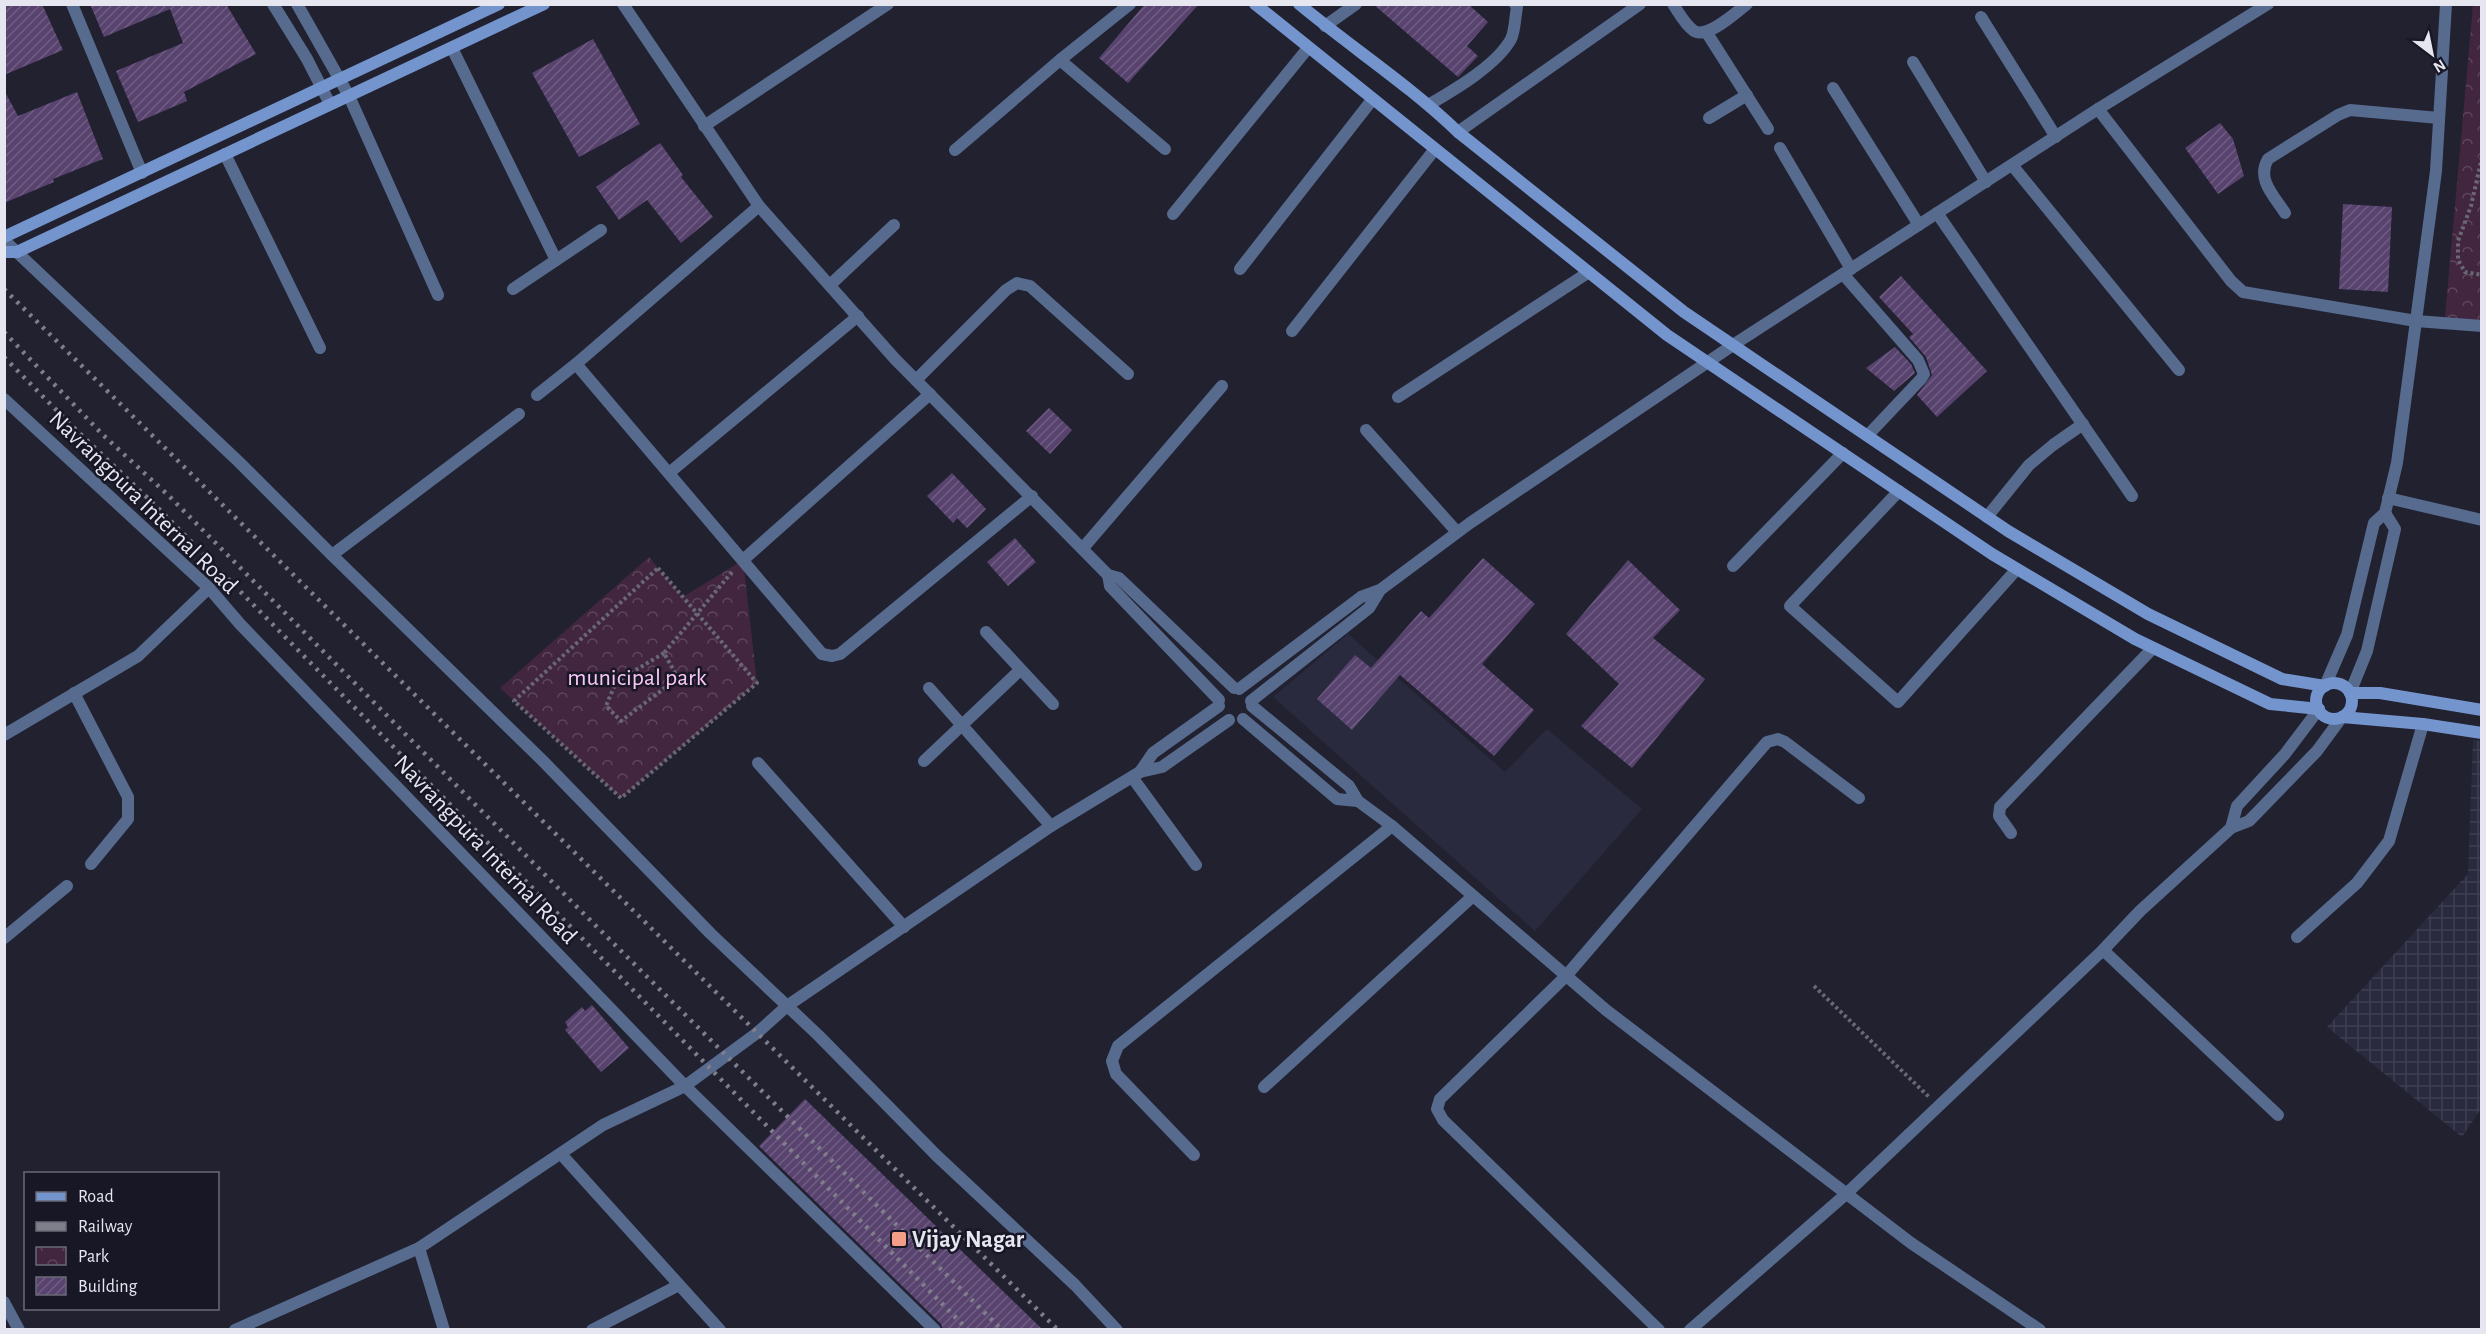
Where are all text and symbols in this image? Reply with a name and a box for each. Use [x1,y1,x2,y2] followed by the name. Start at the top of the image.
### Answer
[2402,24,2462,84] north arrow
[2430,56,2448,76] text: N
[44,407,242,599] street label: Navrangpura Internal Road
[567,666,707,690] park label: municipal park
[389,751,581,949] street label: Navrangpura Internal Road
[24,1172,219,1310] legend
[78,1188,114,1206] text: Road
[78,1218,133,1236] text: Railway
[912,1228,1025,1252] place label: Vijay Nagar
[890,1230,908,1248] marker: Vijay Nagar
[78,1248,110,1266] text: Park
[78,1278,138,1296] text: Building

